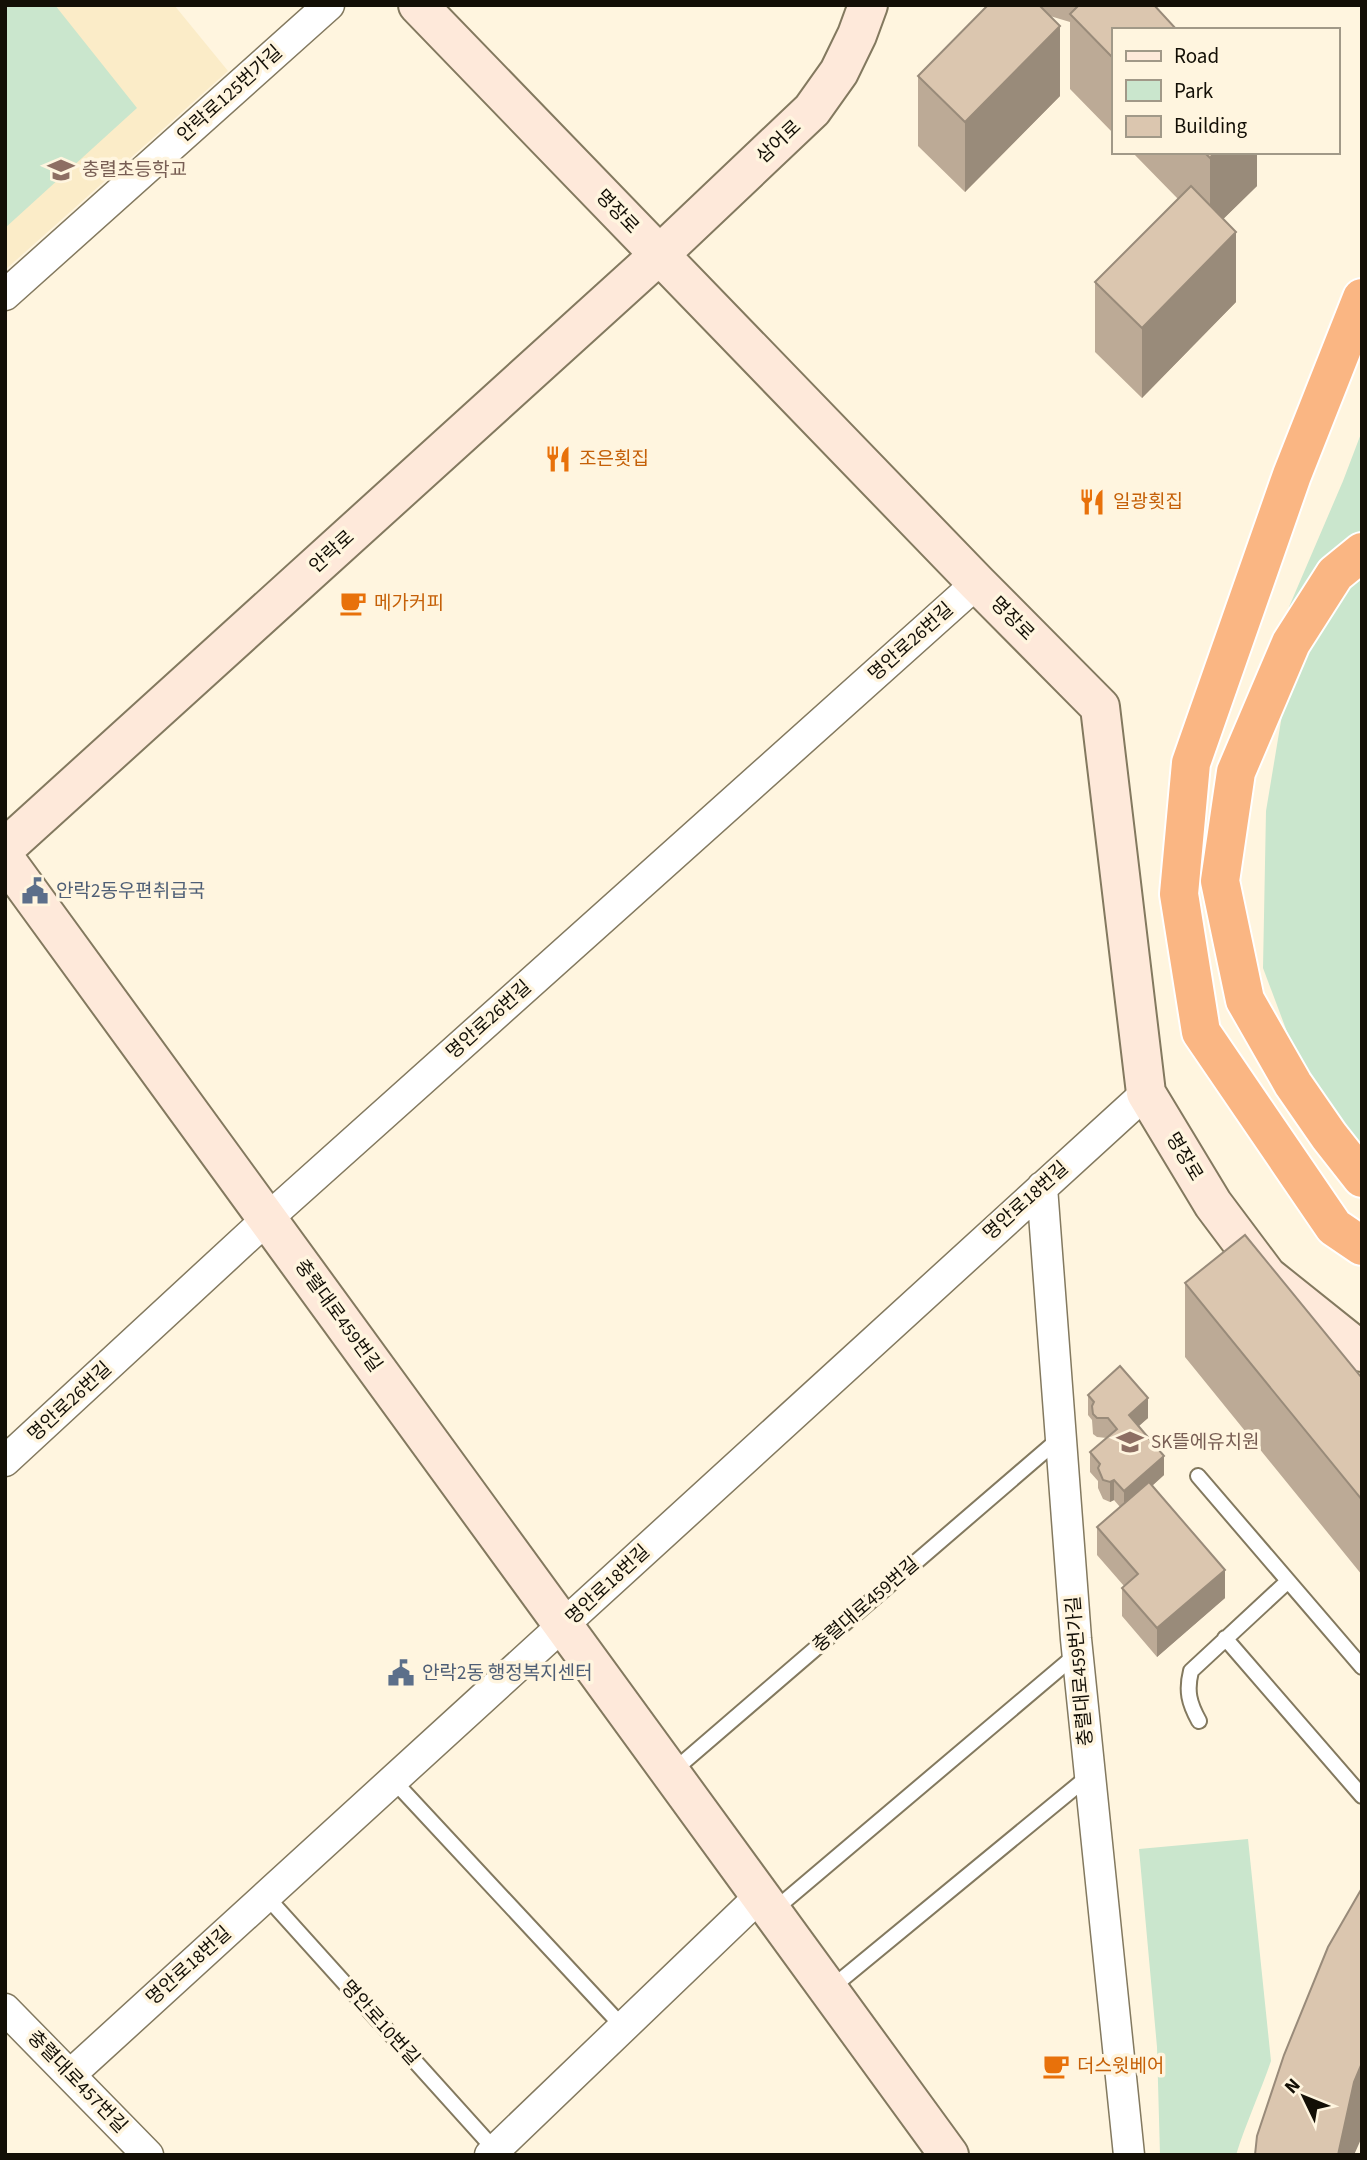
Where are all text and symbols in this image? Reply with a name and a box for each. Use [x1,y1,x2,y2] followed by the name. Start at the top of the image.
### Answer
[1112,28,1339,154] legend
[171,39,289,149] street label: 안락로125번가길
[1174,41,1219,71] text: Road
[1174,76,1214,106] text: Park
[1174,111,1248,141] text: Building
[751,114,807,170] street label: 삼어로
[46,155,76,185] school or university icon: 충렬초등학교
[82,157,187,184] place label: 충렬초등학교
[589,184,645,240] street label: 명장로
[543,444,573,474] restaurant icon: 조은횟집
[579,446,649,473] place label: 조은횟집
[1077,487,1107,517] restaurant icon: 일광횟집
[1113,489,1183,516] place label: 일광횟집
[303,524,361,580] street label: 안락로
[338,588,368,618] cafe icon: 메가커피
[374,590,444,617] place label: 메가커피
[984,591,1040,647] street label: 명장로
[862,596,960,688] street label: 명안로26번길
[20,876,50,906] public building icon: 안락2동우편취급국
[56,878,205,905] place label: 안락2동우편취급국
[440,974,538,1066] street label: 명안로26번길
[1159,1128,1209,1186] street label: 명장로
[977,1155,1075,1247] street label: 명안로18번길
[288,1254,388,1378] street label: 충렬대로459번길
[22,1356,118,1448] street label: 명안로26번길
[1115,1427,1145,1457] school or university icon: SK뜰에유치원
[1151,1429,1260,1456] place label: SK뜰에유치원
[560,1539,656,1631] street label: 명안로18번길
[807,1551,925,1659] street label: 충렬대로459번길
[1060,1595,1100,1747] street label: 충렬대로459번가길
[386,1658,416,1688] public building icon: 안락2동 행정복지센터
[422,1660,593,1687] place label: 안락2동 행정복지센터
[140,1920,238,2012] street label: 명안로18번길
[334,1974,426,2072] street label: 명안로10번길
[21,2025,133,2139] street label: 충렬대로457번길
[1041,2051,1071,2081] cafe icon: 더스윗베어
[1077,2053,1164,2080] place label: 더스윗베어
[1269,2062,1339,2132] north arrow
[1278,2073,1307,2100] text: N

